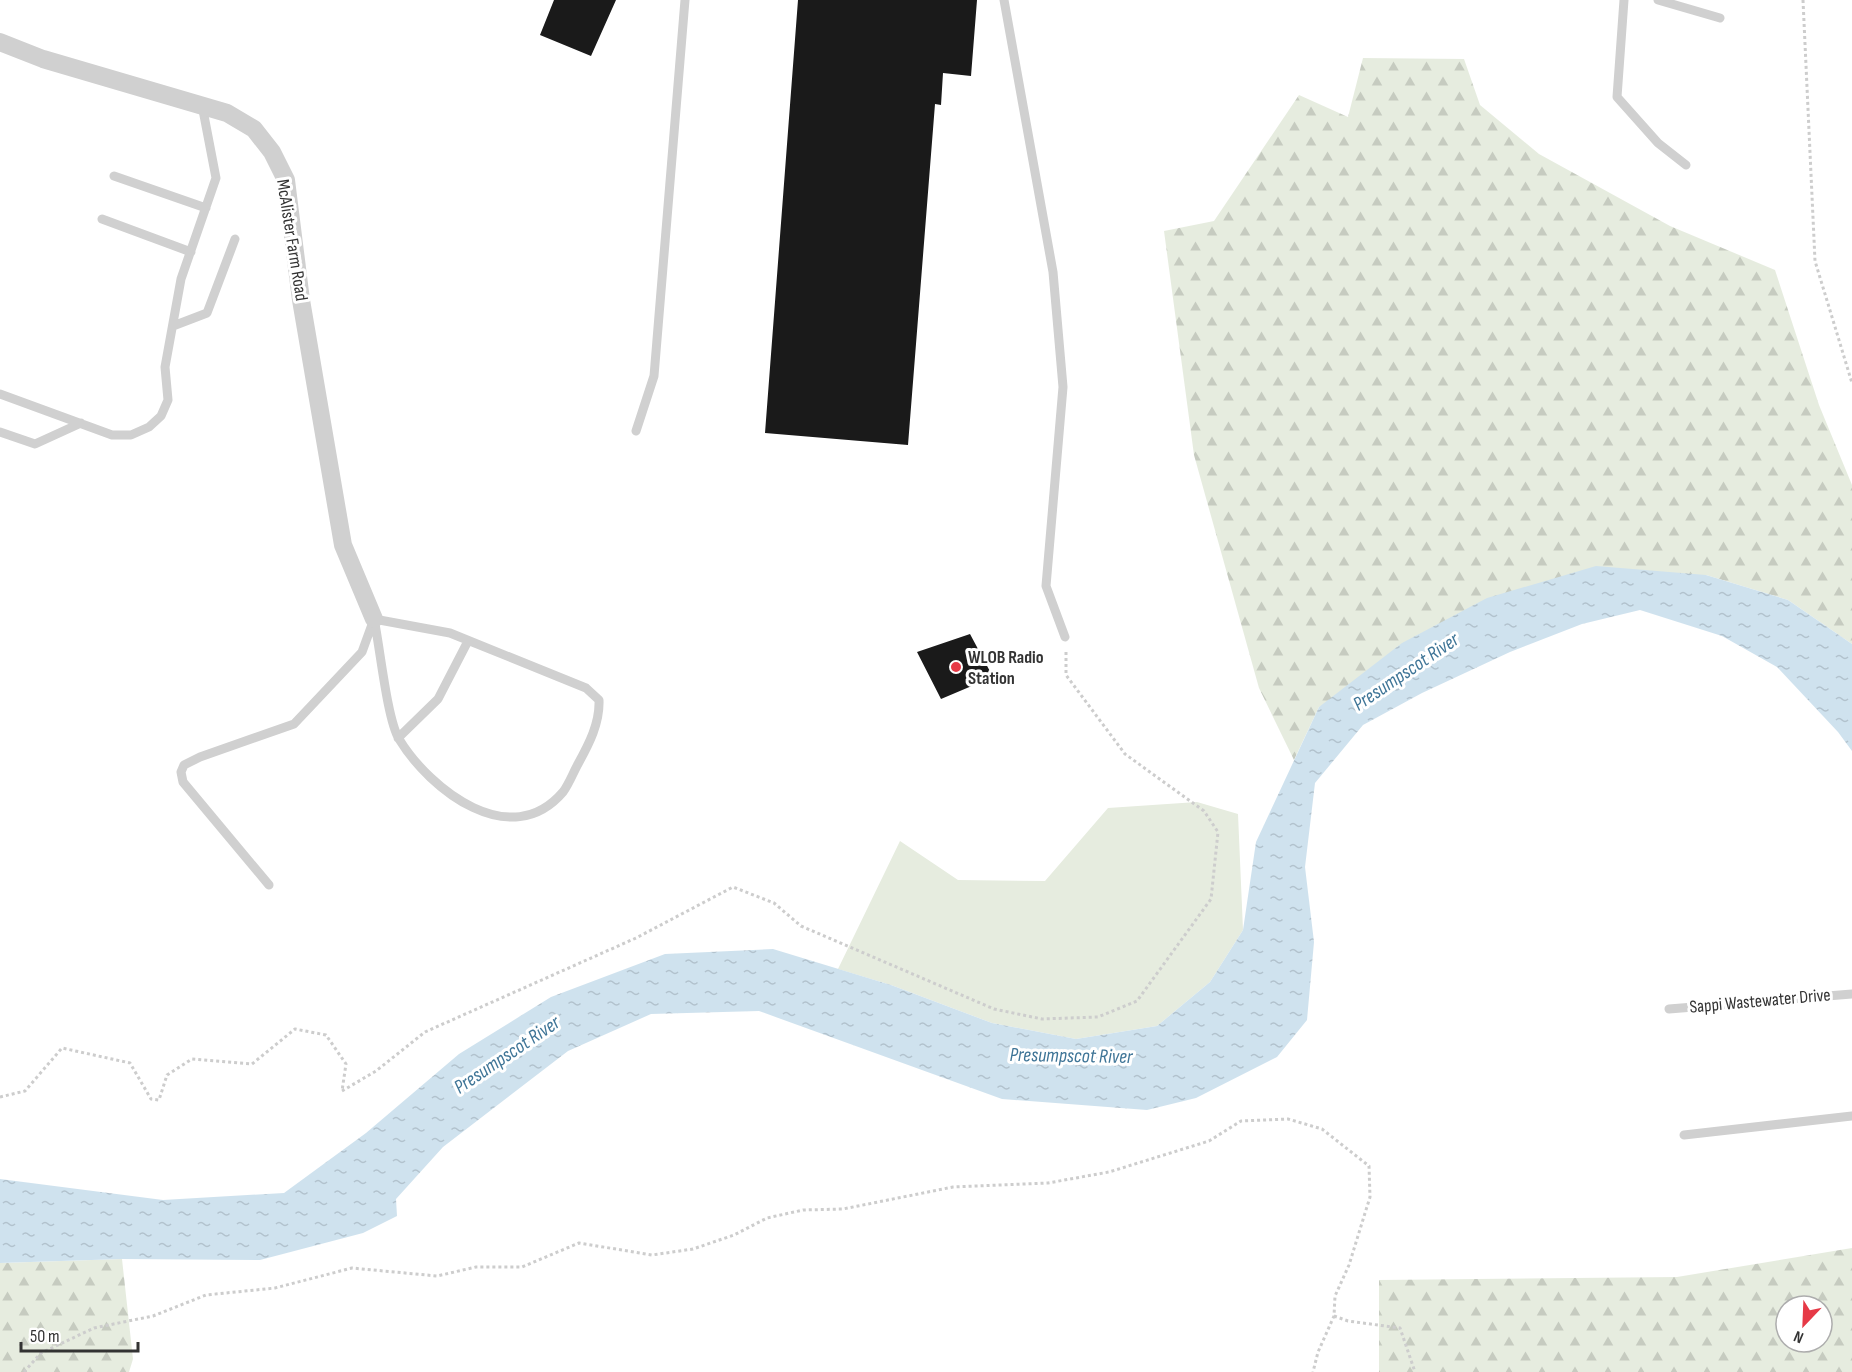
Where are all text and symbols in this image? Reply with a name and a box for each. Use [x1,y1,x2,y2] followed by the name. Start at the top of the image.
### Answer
[272,178,312,302] street label: McAlister Farm Road
[1348,627,1465,716] water label: Presumpscot River
[968,647,1044,689] place label: WLOB Radio Station
[949,660,963,674] marker: WLOB Radio Station
[1688,984,1832,1018] street label: Sappi Wastewater Drive
[449,1010,566,1099] water label: Presumpscot River
[1009,1043,1134,1069] water label: Presumpscot River
[1774,1294,1834,1354] north arrow
[21,1315,138,1353] scale bar
[30,1326,60,1347] text: 50 m
[1791,1326,1806,1347] text: N

